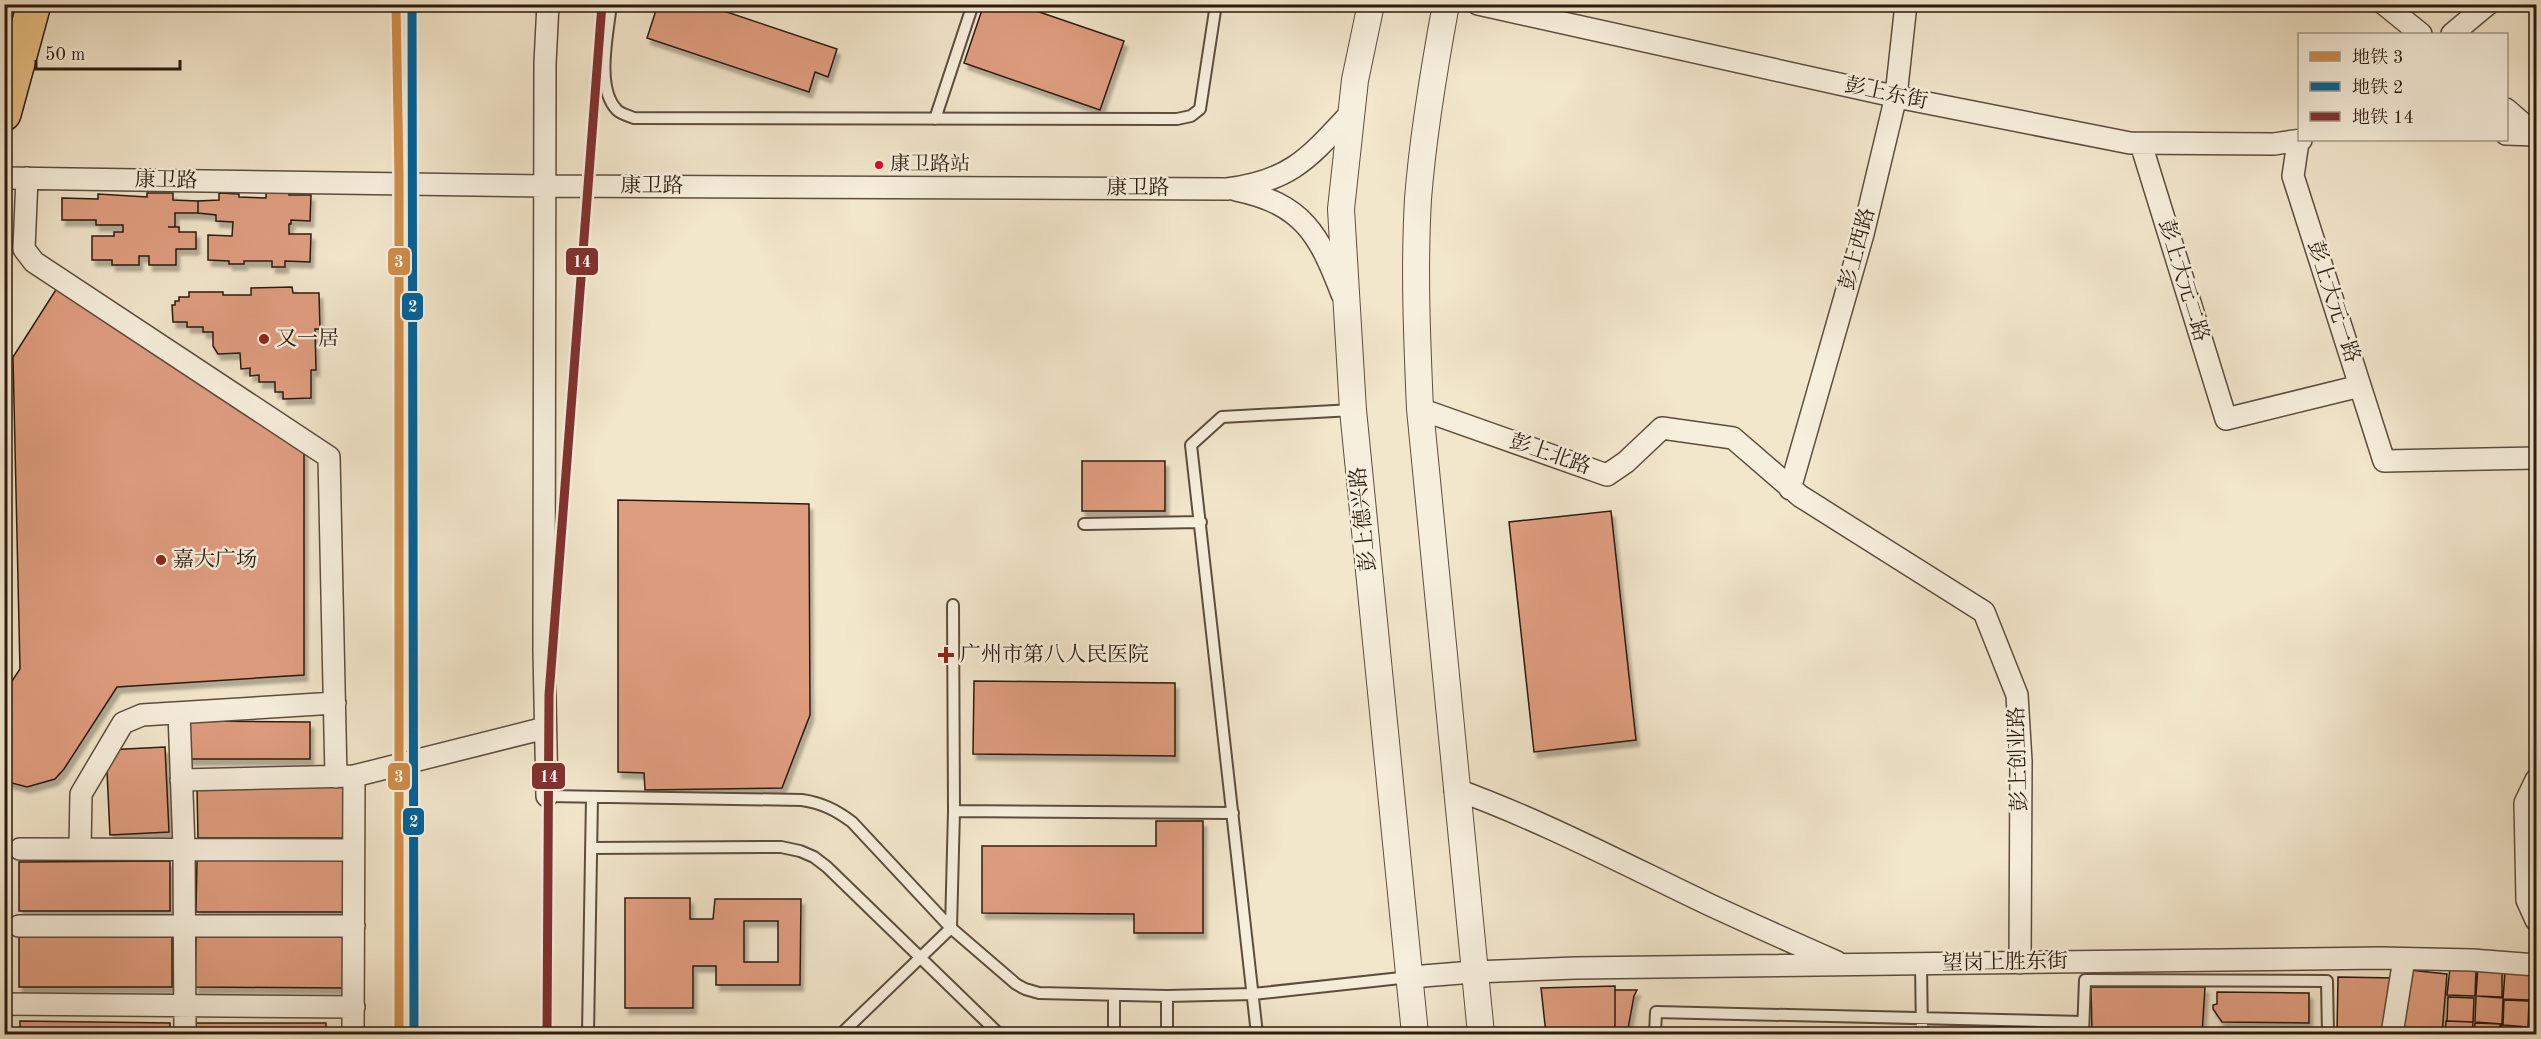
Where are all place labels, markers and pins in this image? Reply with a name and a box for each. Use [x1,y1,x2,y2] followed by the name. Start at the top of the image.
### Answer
[890,152,970,175] place label: 康卫路站
[873,159,885,171] marker: 康卫路站
[276,327,339,350] place label: 又一居
[257,332,271,346] marker: 又一居
[173,548,257,571] place label: 嘉大广场
[154,553,168,567] marker: 嘉大广场
[960,643,1149,666] place label: 广州市第八人民医院
[937,646,955,664] marker: 广州市第八人民医院

